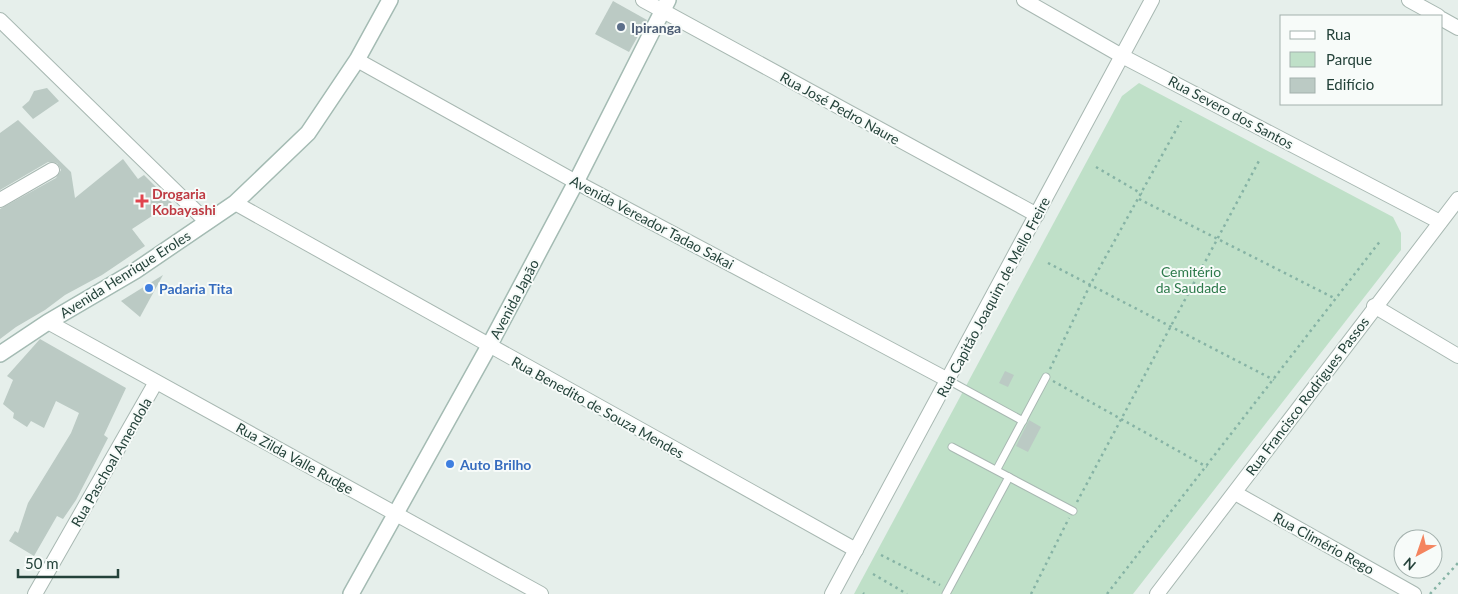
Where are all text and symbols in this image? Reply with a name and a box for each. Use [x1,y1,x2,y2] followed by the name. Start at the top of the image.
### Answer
[1280,15,1443,105] legend
[631,19,681,36] place label: Ipiranga
[615,21,627,33] marker: Ipiranga
[1326,25,1351,43] text: Rua
[1326,50,1372,68] text: Parque
[777,68,903,148] street label: Rua José Pedro Naure
[1166,72,1296,152] street label: Rua Severo dos Santos
[1326,75,1374,93] text: Edifício
[567,172,737,272] street label: Avenida Vereador Tadao Sakai
[152,185,216,218] place label: Drogaria Kobayashi
[933,194,1053,400] street label: Rua Capitão Joaquim de Mello Freire
[136,195,148,207] marker: Drogaria Kobayashi
[56,227,194,321] street label: Avenida Henrique Eroles
[486,256,542,342] street label: Avenida Japão
[1156,263,1226,296] park label: Cemitério da Saudade
[159,280,233,297] place label: Padaria Tita
[143,282,155,294] marker: Padaria Tita
[1242,313,1372,479] street label: Rua Francisco Rodrigues Passos
[509,352,687,462] street label: Rua Benedito de Souza Mendes
[67,394,155,529] street label: Rua Paschoal Amendola
[233,419,357,497] street label: Rua Zilda Valle Rudge
[459,456,531,473] place label: Auto Brilho
[444,458,456,470] marker: Auto Brilho
[1271,508,1377,578] street label: Rua Climério Rego
[1393,529,1443,579] north arrow
[18,546,118,578] scale bar
[25,554,59,572] text: 50 m
[1400,554,1419,574] text: N

